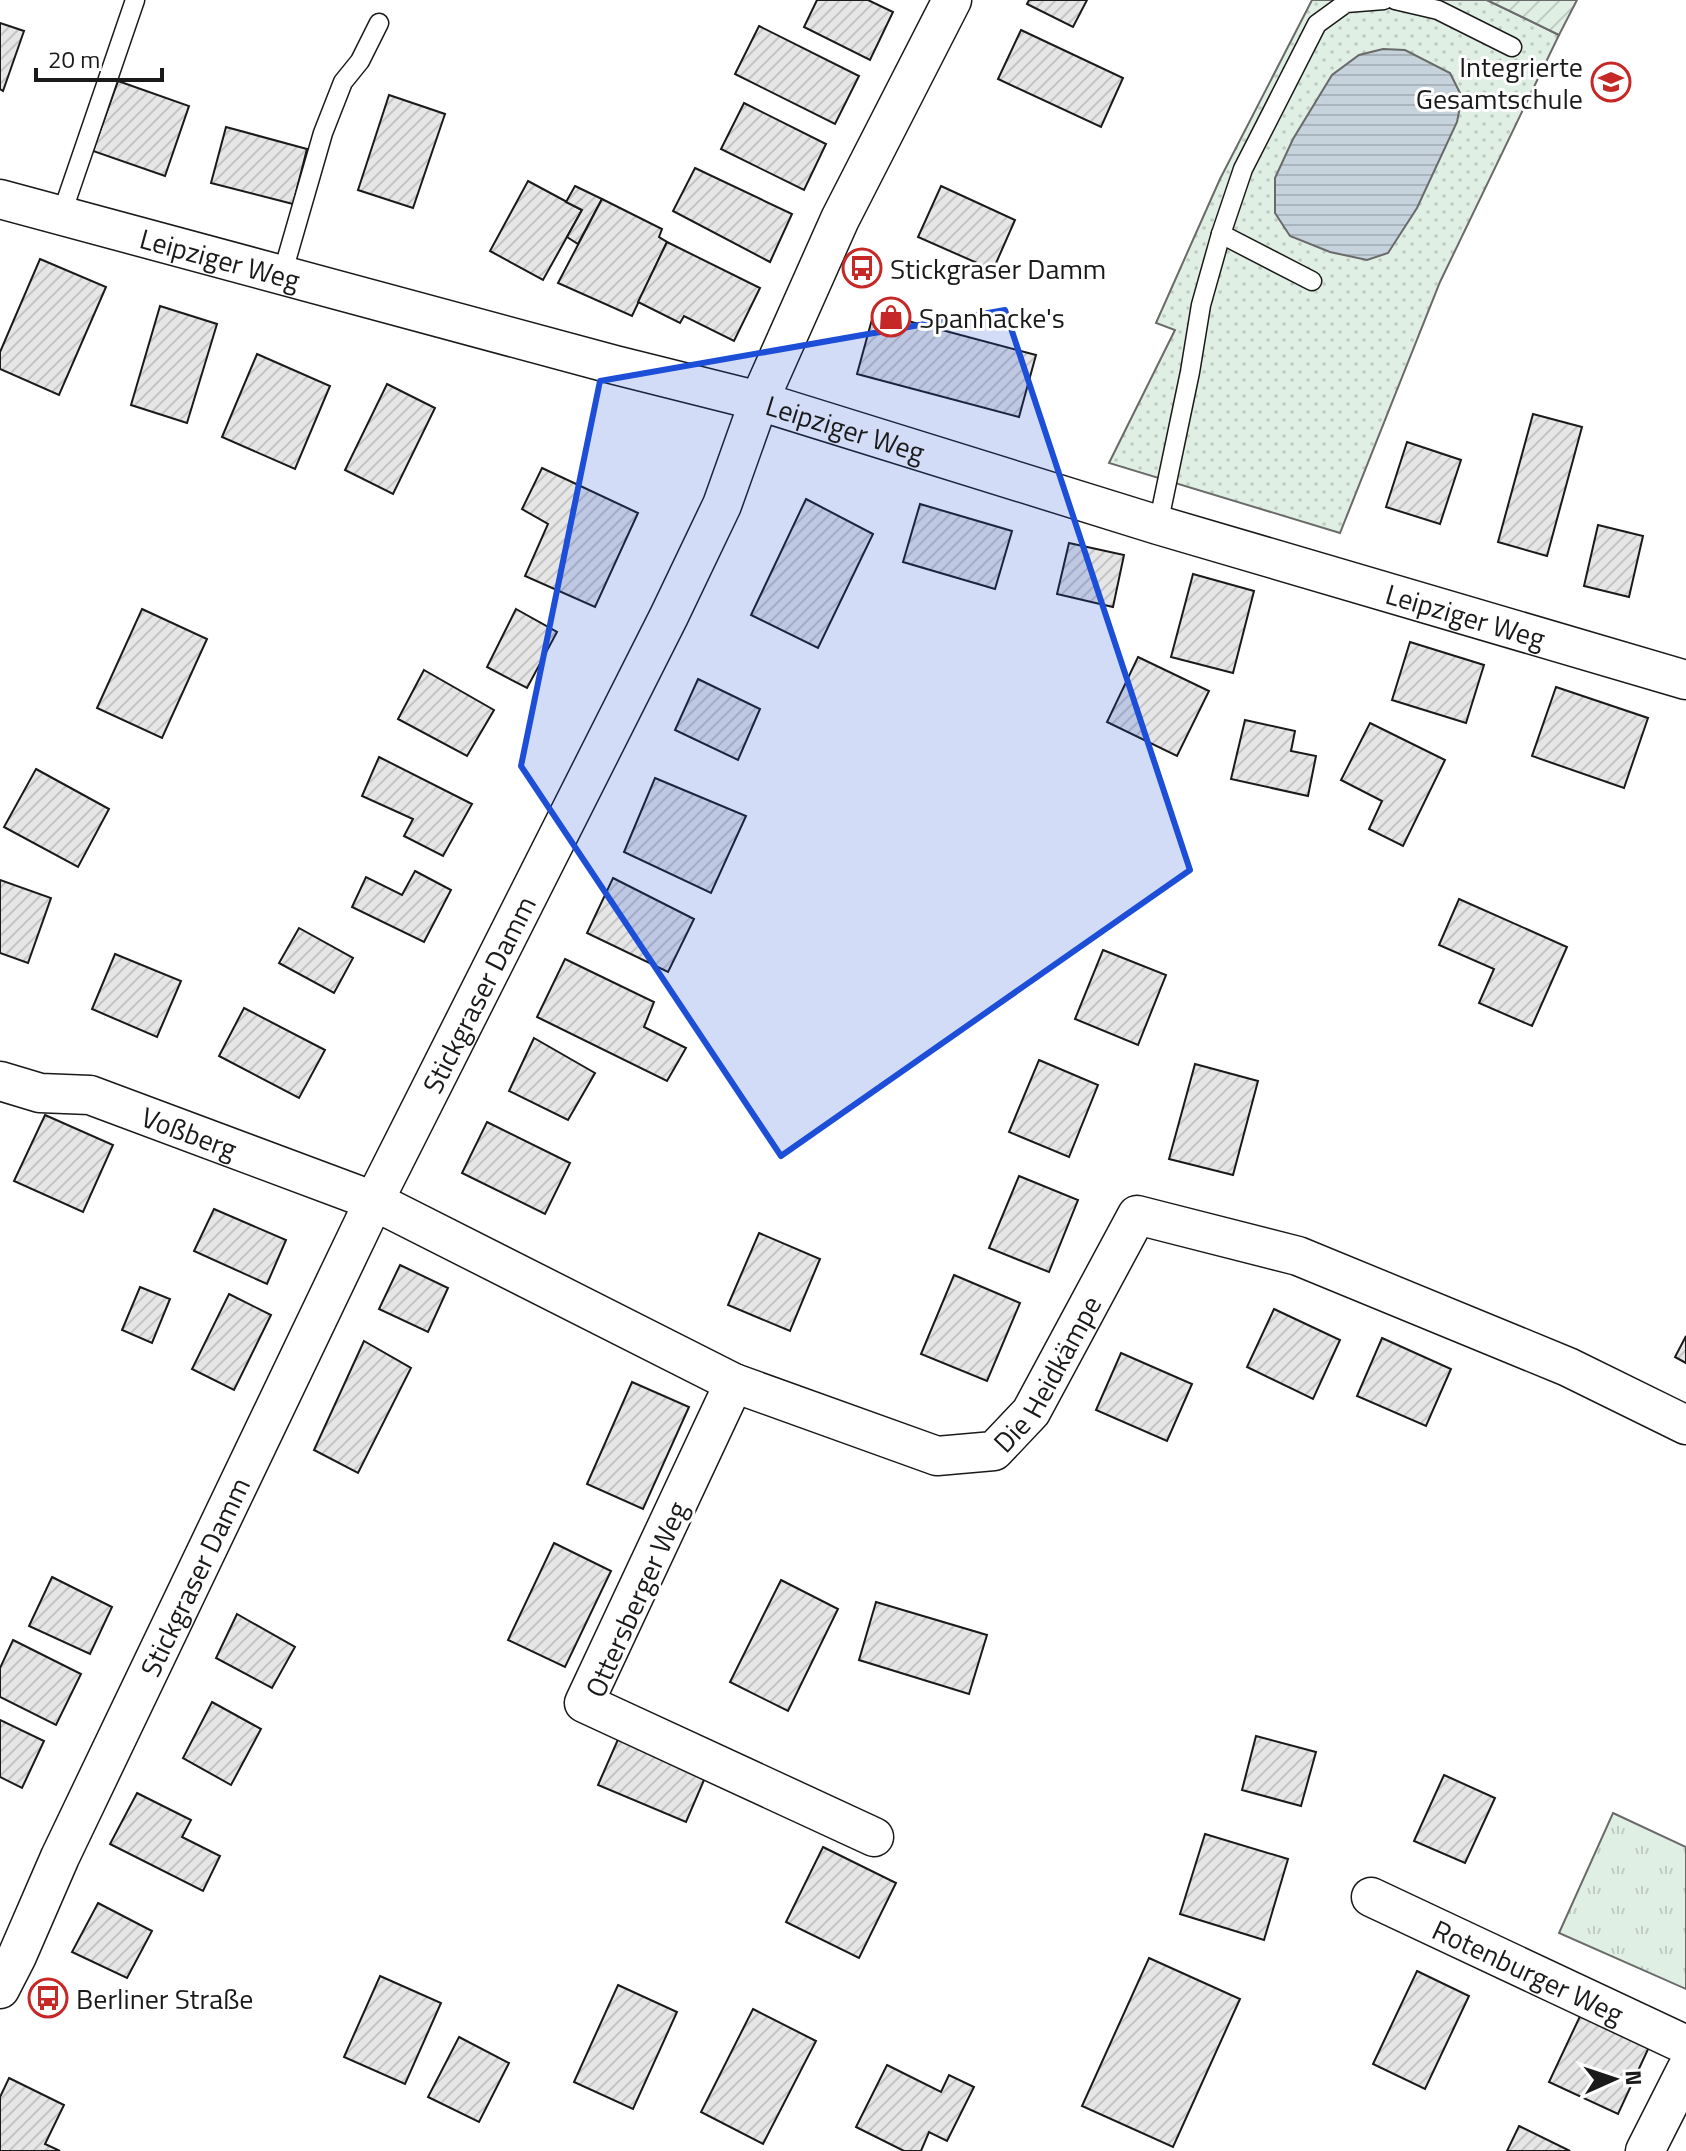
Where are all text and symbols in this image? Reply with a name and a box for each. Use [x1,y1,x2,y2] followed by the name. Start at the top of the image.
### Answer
[36,32,162,82] scale bar
[48,41,100,77] text: 20 m
[1416,45,1583,120] place label: Integrierte Gesamtschule
[1590,61,1632,103] school or university icon: Integrierte Gesamtschule
[135,216,305,301] street label: Leipziger Weg
[841,247,883,289] bus stop icon: Stickgraser Damm
[890,247,1106,290] place label: Stickgraser Damm
[870,296,912,338] shop icon: Spanhacke's
[919,296,1065,339] place label: Spanhacke's
[761,383,930,473] street label: Leipziger Weg
[1381,572,1551,659] street label: Leipziger Weg
[410,888,546,1100] street label: Stickgraser Damm
[136,1095,243,1170] street label: Voßberg
[982,1287,1112,1462] street label: Die Heidkämpe
[128,1470,260,1683] street label: Stickgraser Damm
[574,1494,698,1704] street label: Ottersberger Weg
[1426,1908,1631,2034] street label: Rotenburger Weg
[27,1977,69,2019] bus stop icon: Berliner Straße
[76,1977,253,2020] place label: Berliner Straße
[1574,2039,1654,2119] north arrow
[1617,2069,1651,2086] text: N

